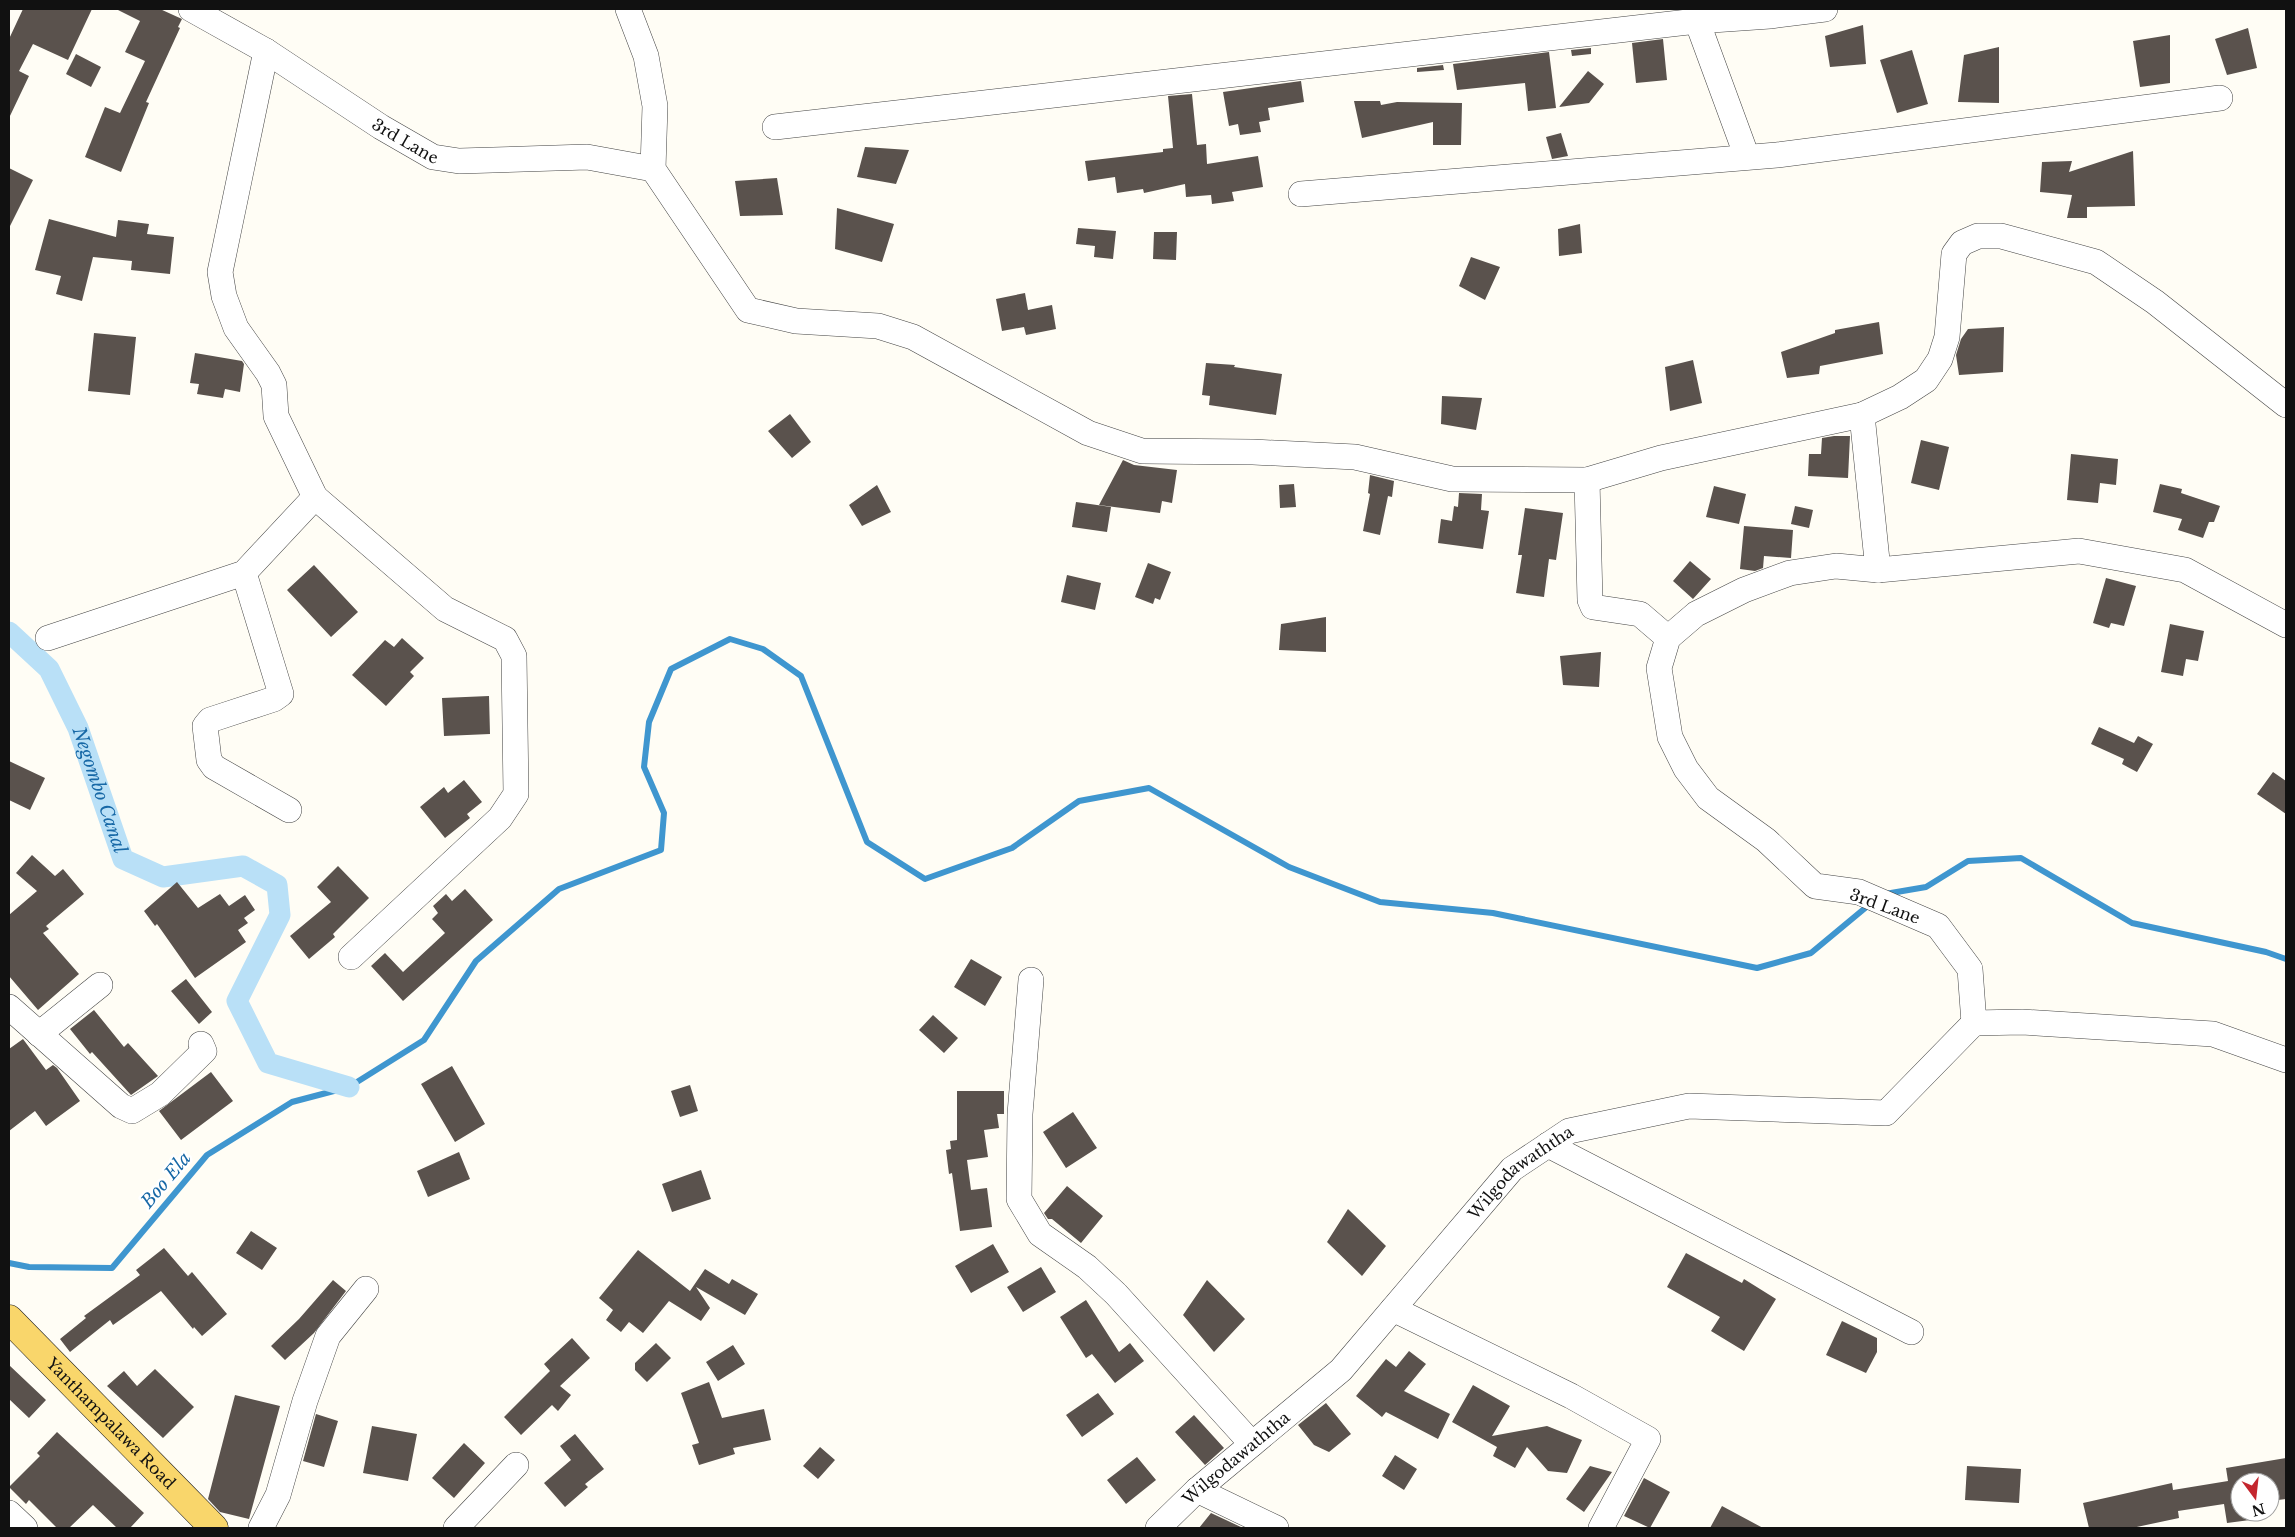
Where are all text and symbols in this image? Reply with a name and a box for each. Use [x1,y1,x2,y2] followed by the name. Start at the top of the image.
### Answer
[368,114,439,168] street label: 3rd Lane
[67,723,131,857] water label: Negombo Canal
[1847,884,1923,928] street label: 3rd Lane
[1463,1121,1577,1224] street label: Wilgodawaththa
[136,1148,196,1213] water label: Boo Ela
[42,1353,180,1493] street label: Yanthampalawa Road
[1177,1407,1294,1509] street label: Wilgodawaththa
[2230,1472,2280,1522] north arrow
[2250,1499,2267,1520] text: N

